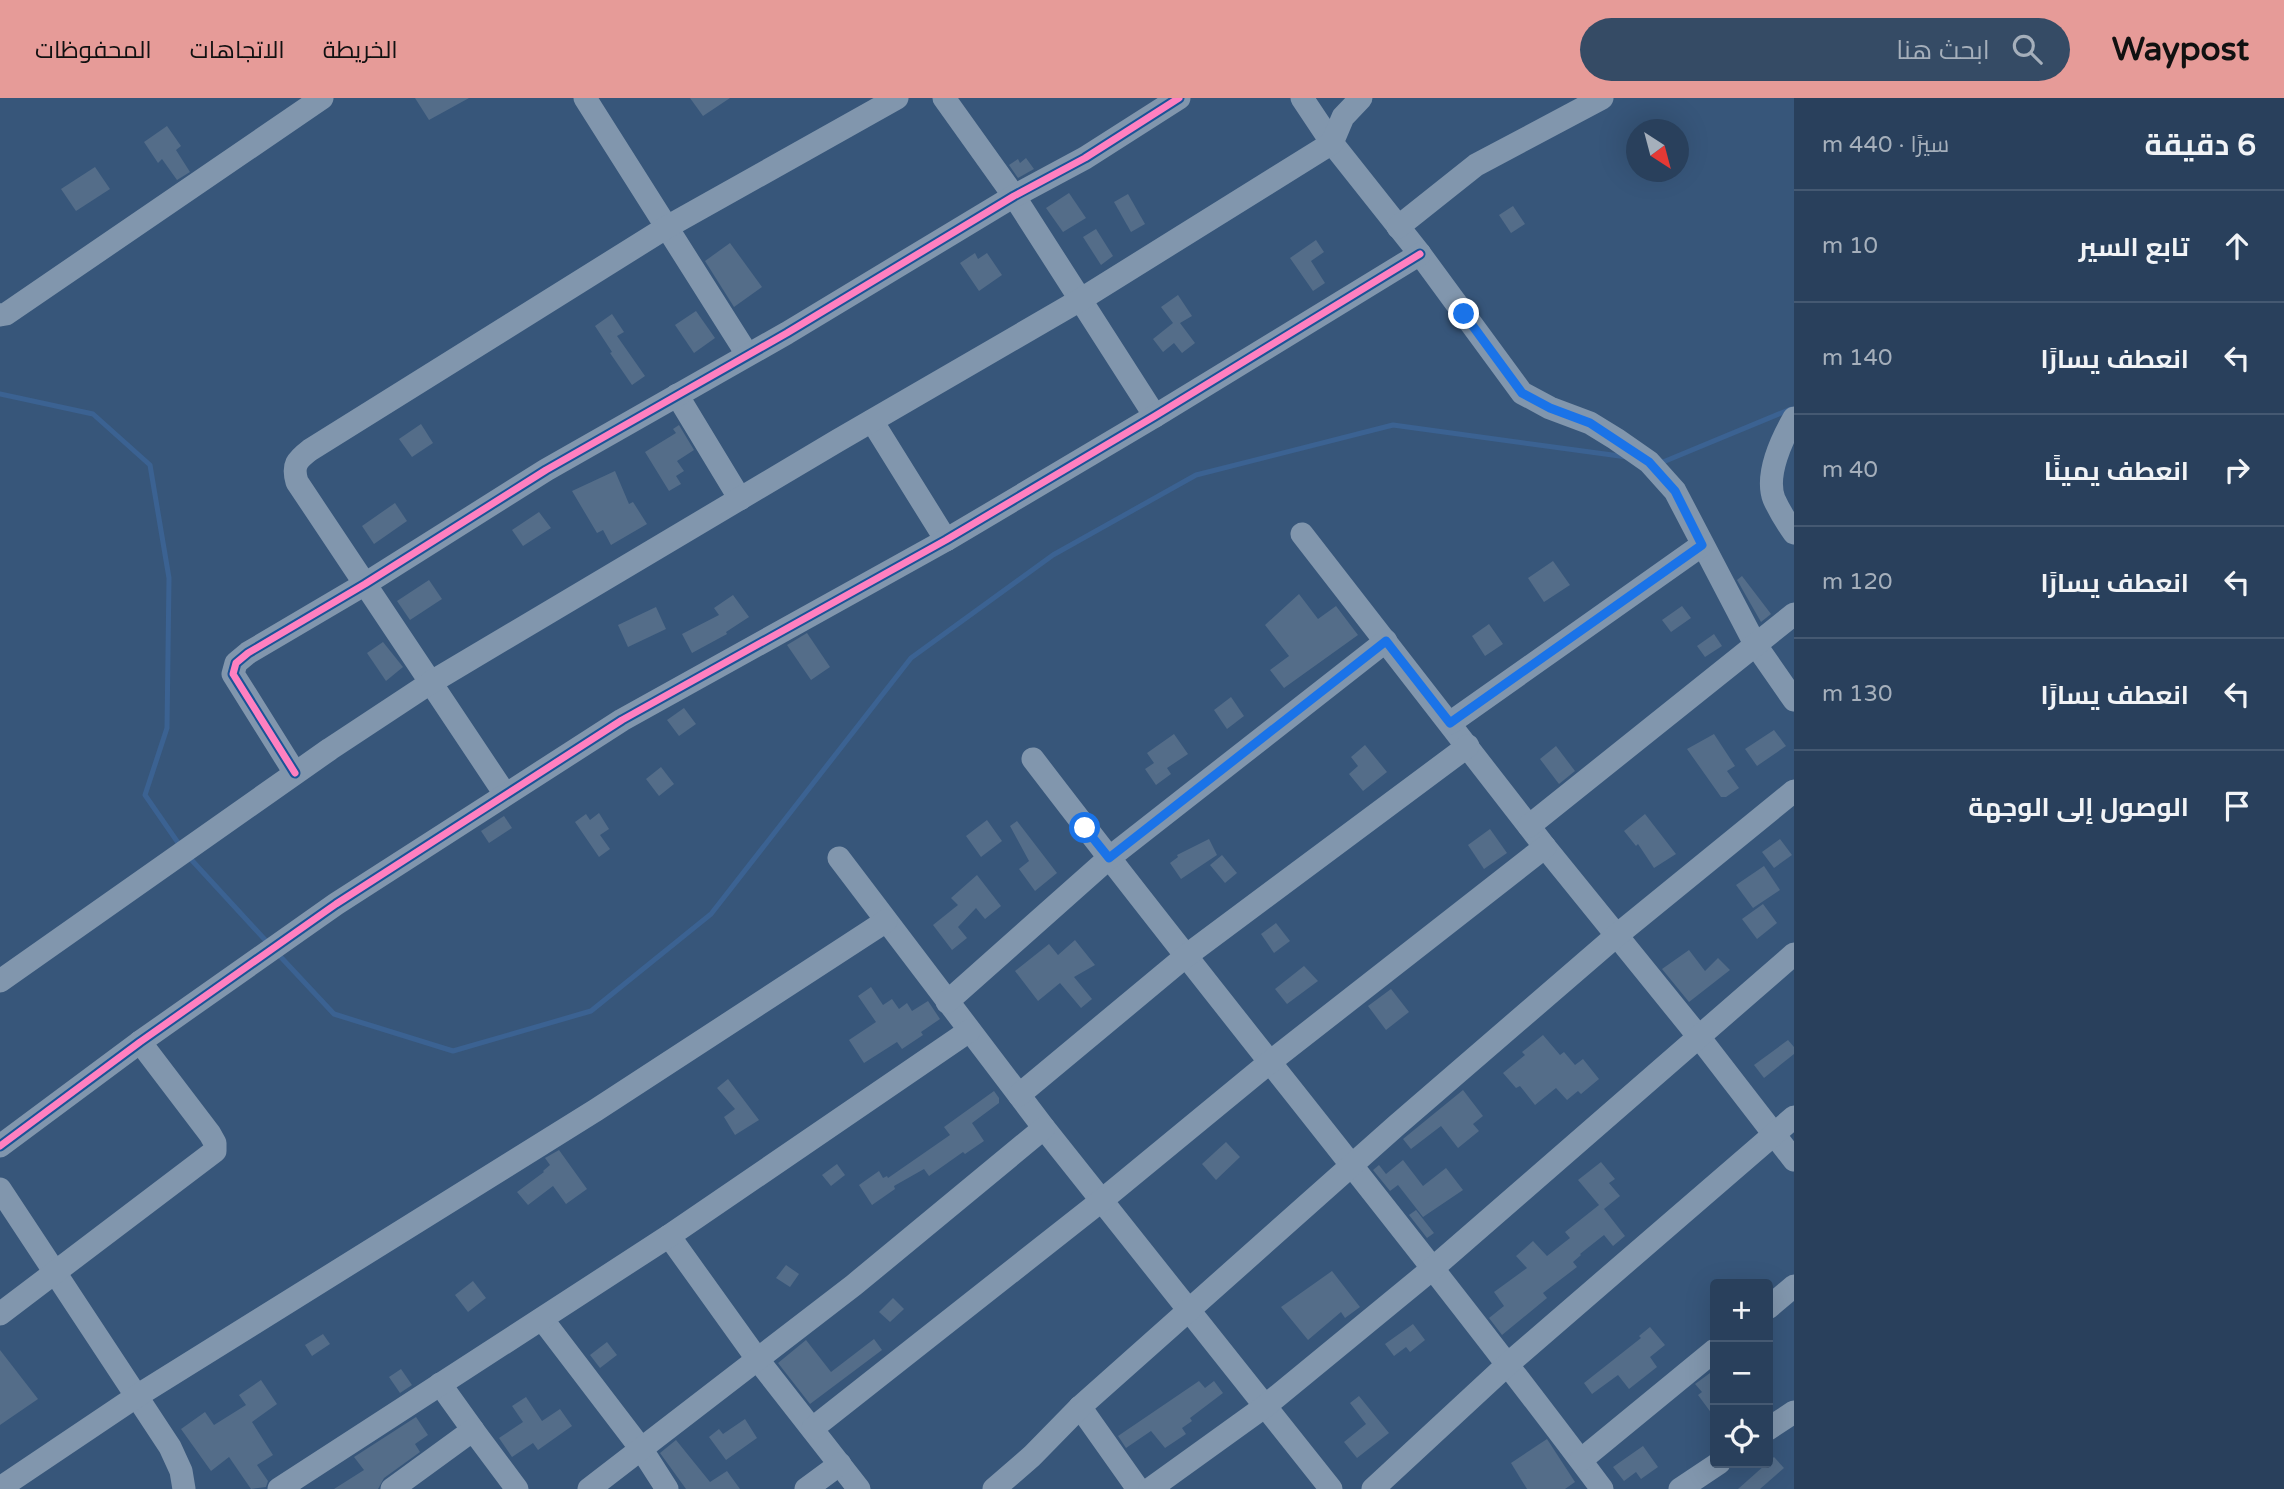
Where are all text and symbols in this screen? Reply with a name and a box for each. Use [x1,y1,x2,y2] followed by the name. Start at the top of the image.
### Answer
[1580,18,2070,81] search box
[2008,30,2046,68] icon: search
[2112,30,2249,69] text: Waypost
[1896,35,1990,66] text: ابحث هنا
[35,36,152,65] text: المحفوظات
[190,36,285,65] text: الاتجاهات
[323,36,398,65] text: الخريطة
[1626,119,1689,182] north arrow
[2145,127,2256,164] text: 6 دقيقة
[1822,131,1949,159] text: سيرًا · 440 m
[2218,227,2256,265] icon: ahead
[1822,232,1878,260] text: 10 m
[2079,232,2189,263] text: تابع السير
[1448,298,1479,329] route end
[2218,339,2256,377] icon: left
[1822,344,1892,372] text: 140 m
[2040,344,2189,375] text: انعطف يسارًا
[2218,451,2256,489] icon: right
[1822,456,1878,484] text: 40 m
[2044,456,2189,487] text: انعطف يمينًا
[2218,563,2256,601] icon: left
[1822,568,1892,596] text: 120 m
[2040,568,2189,599] text: انعطف يسارًا
[2218,675,2256,713] icon: left
[1822,680,1892,708] text: 130 m
[2040,680,2189,711] text: انعطف يسارًا
[2218,787,2256,825] icon: arrive
[1968,792,2189,823] text: الوصول إلى الوجهة
[1069,812,1100,843] route start
[1710,1279,1773,1468] map controls
[1710,1279,1773,1342] button: +
[1710,1342,1773,1405] button: −
[1710,1405,1773,1468] button: locate

